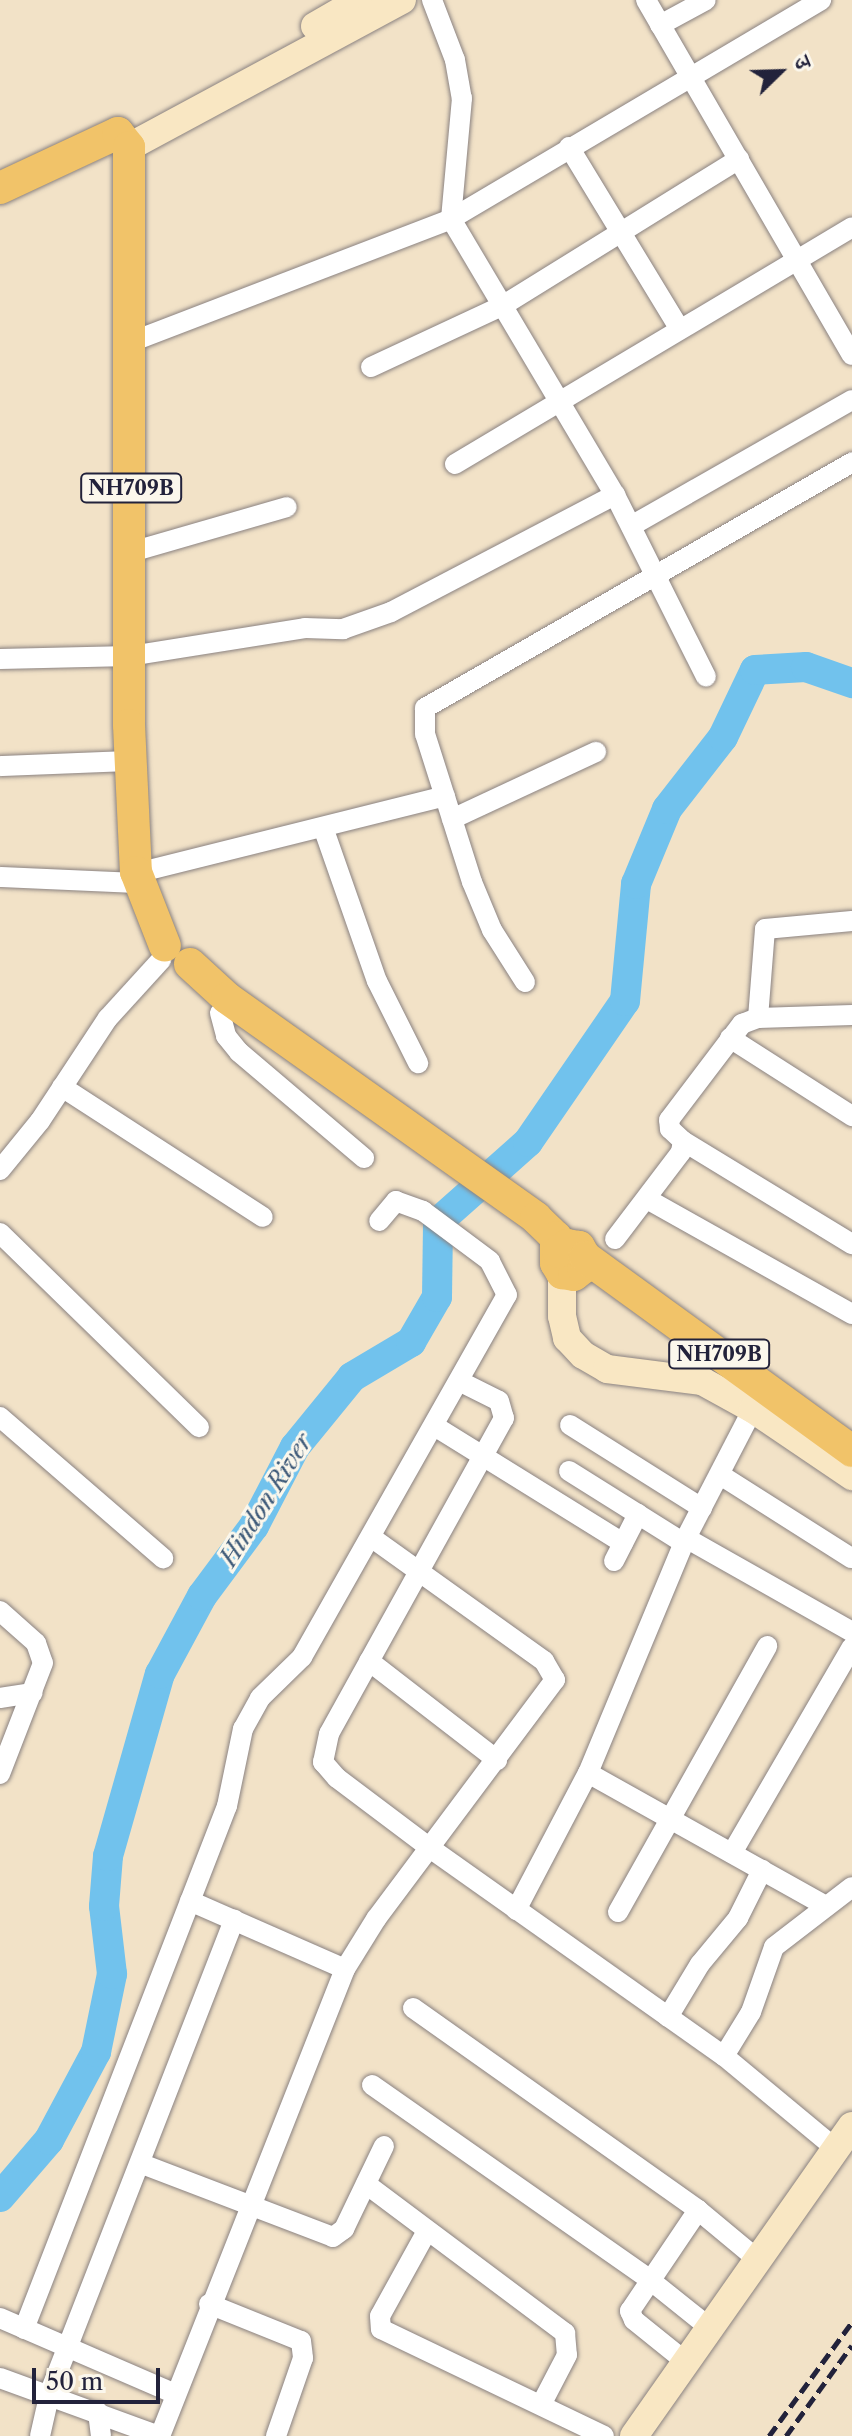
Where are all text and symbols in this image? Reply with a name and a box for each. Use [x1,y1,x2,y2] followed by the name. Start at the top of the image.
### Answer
[740,32,820,112] north arrow
[788,52,817,73] text: उ
[79,472,183,504] road number: NH709B
[667,1338,771,1370] road number: NH709B
[214,1428,318,1572] water label: Hindon River
[36,2352,164,2402] scale bar
[46,2367,103,2396] text: 50 m

